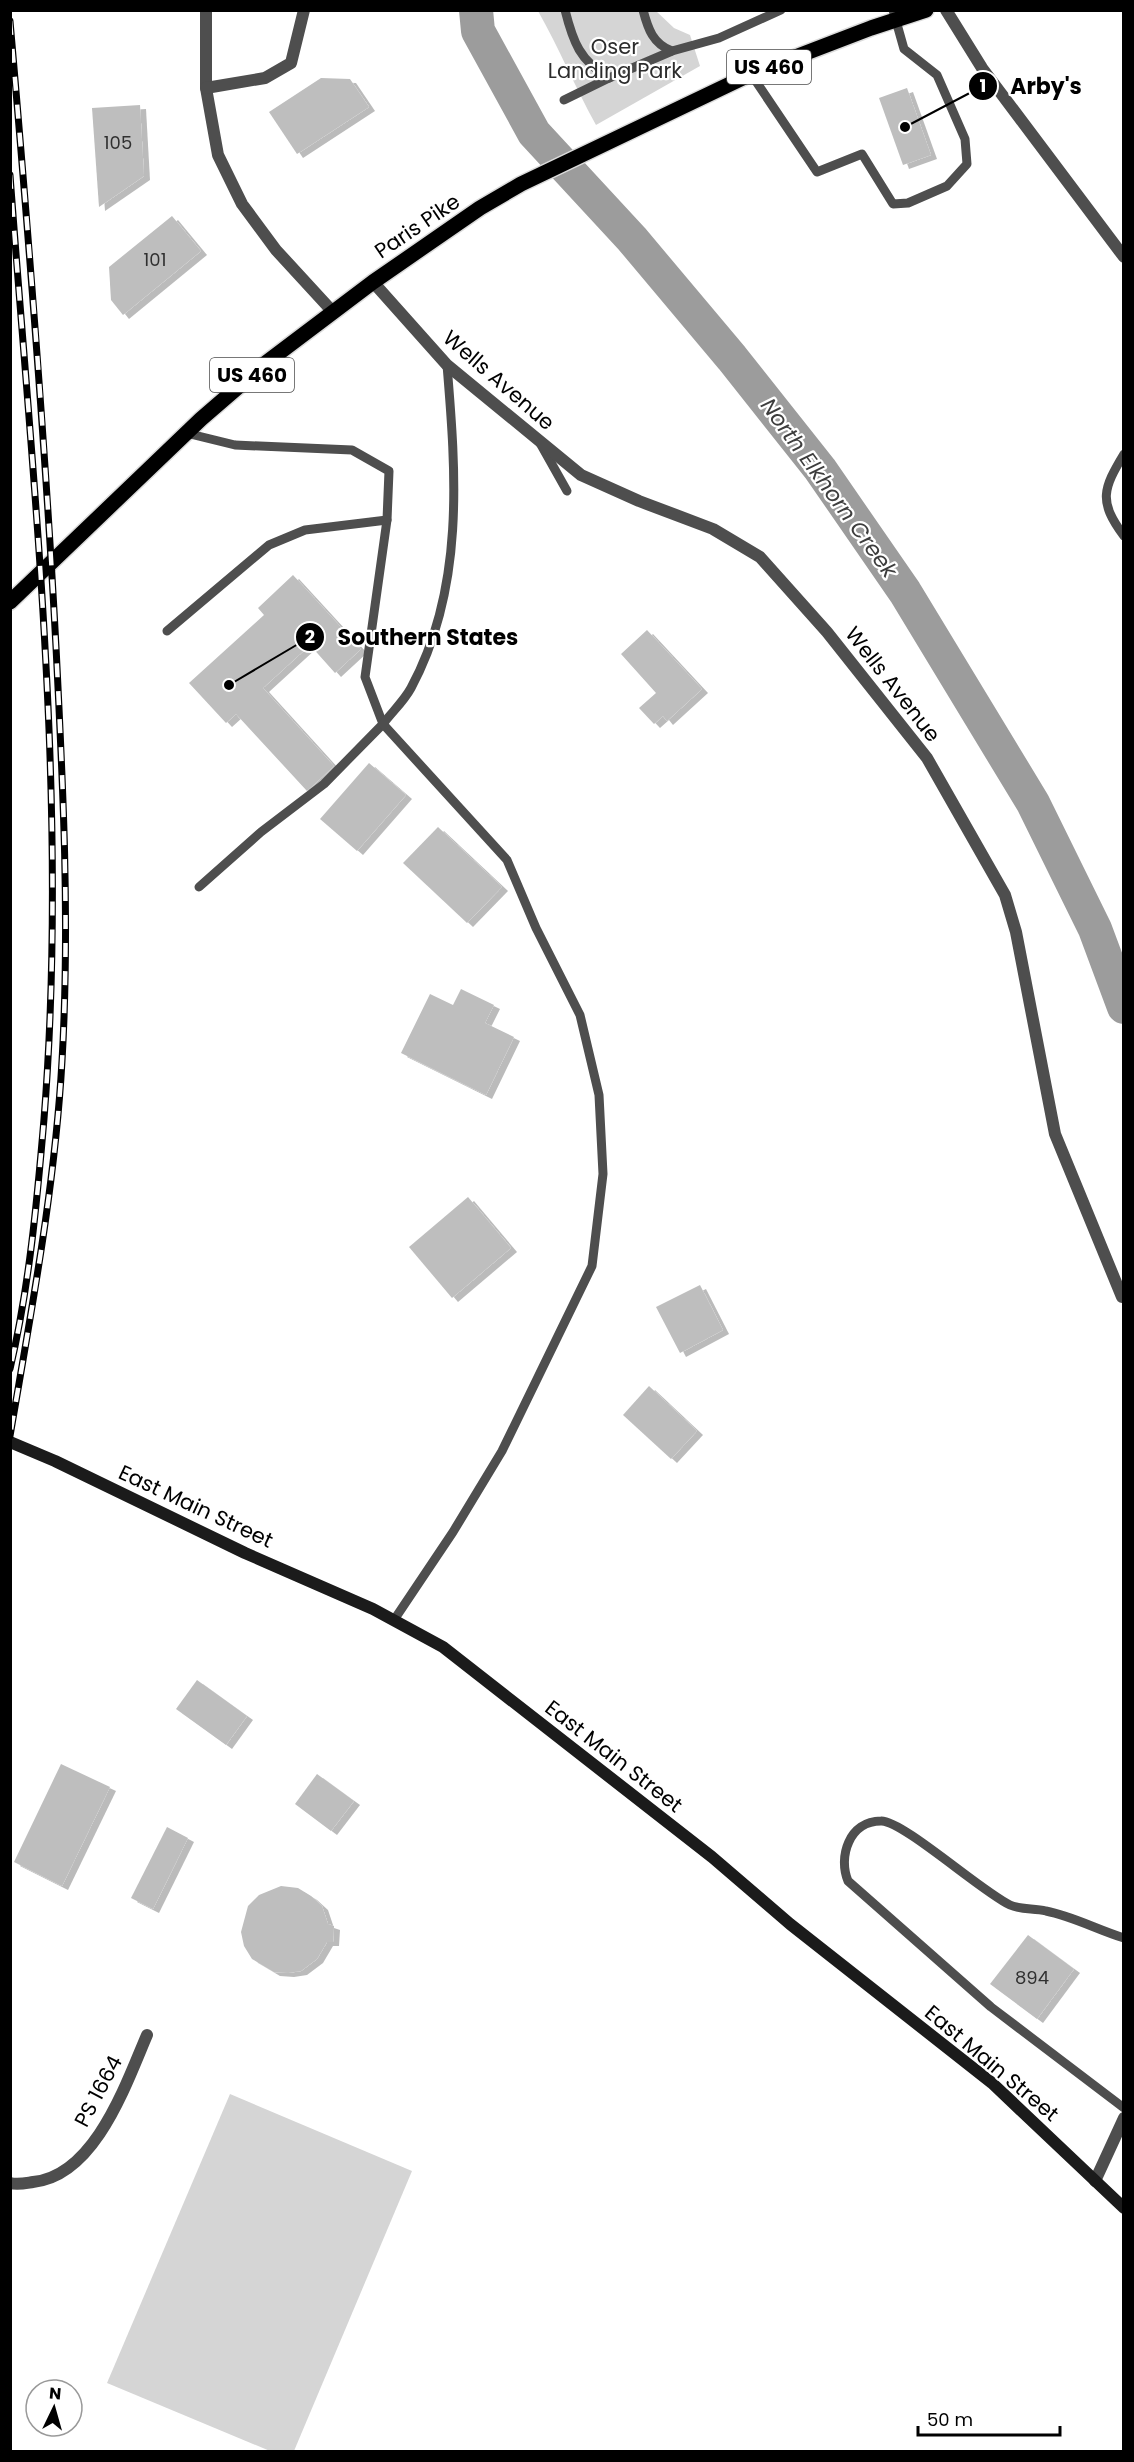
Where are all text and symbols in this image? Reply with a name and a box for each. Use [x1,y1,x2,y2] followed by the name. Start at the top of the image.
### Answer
[548,32,682,85] park label: Oser Landing Park
[727,50,811,84] road number: US 460
[968,66,1094,106] callout: Arby's
[1010,71,1082,102] text: Arby's
[980,73,986,98] text: 1
[104,130,132,155] house number: 105
[369,187,465,265] street label: Paris Pike
[144,247,166,272] house number: 101
[437,323,561,437] street label: Wells Avenue
[210,358,294,392] road number: US 460
[753,392,906,586] water label: North Elkhorn Creek
[295,617,530,657] callout: Southern States
[839,620,947,748] street label: Wells Avenue
[338,622,518,653] text: Southern States
[305,624,315,649] text: 2
[114,1458,278,1554] street label: East Main Street
[539,1693,689,1819] street label: East Main Street
[1015,1965,1049,1990] house number: 894
[919,1998,1065,2128] street label: East Main Street
[67,2050,129,2132] street label: PS 1664
[24,2378,84,2438] north arrow
[48,2382,62,2406] text: N
[918,2399,1060,2437] scale bar
[927,2407,973,2432] text: 50 m

